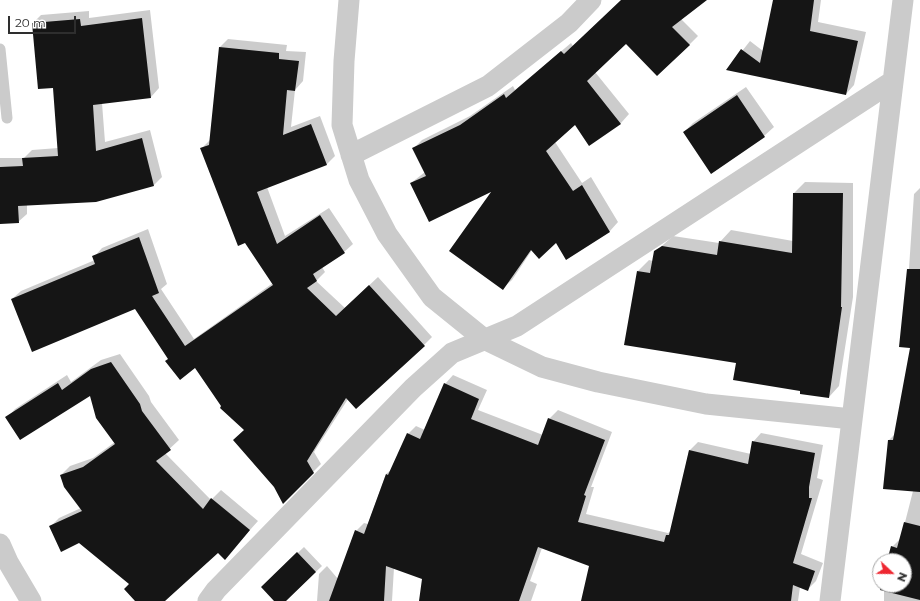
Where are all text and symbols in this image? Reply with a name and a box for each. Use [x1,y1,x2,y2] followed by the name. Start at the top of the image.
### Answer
[10,8,78,34] scale bar
[15,15,46,30] text: 20 m
[872,553,912,593] north arrow
[894,570,910,584] text: N

